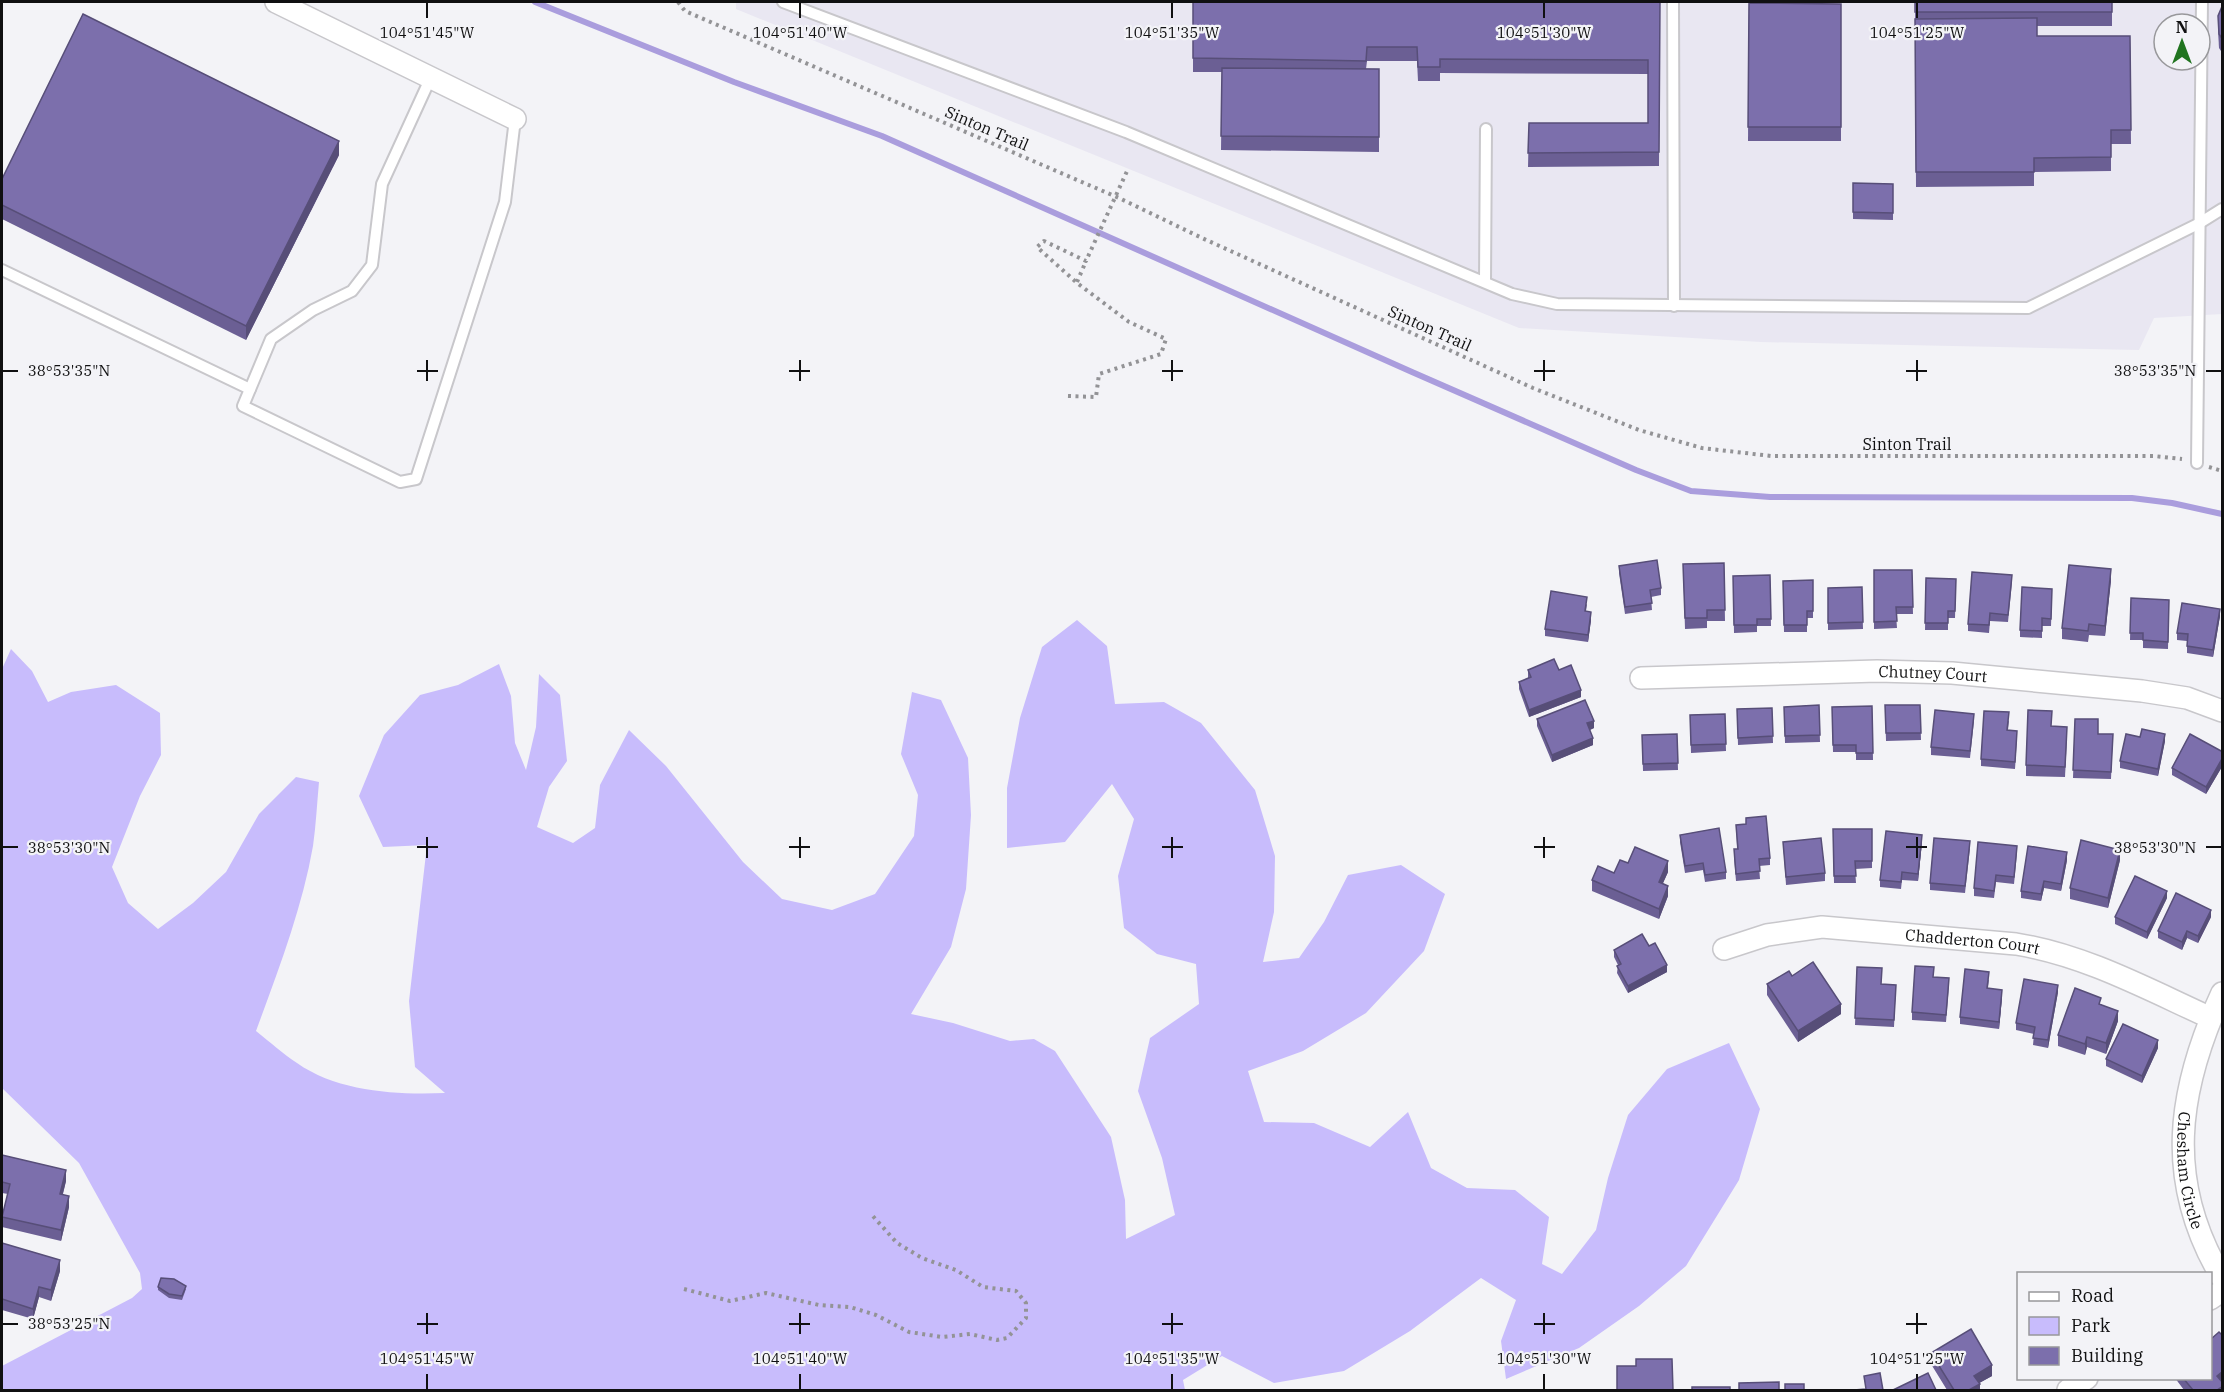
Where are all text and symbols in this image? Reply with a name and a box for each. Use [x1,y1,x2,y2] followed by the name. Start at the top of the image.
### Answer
[2152,12,2212,72] north arrow
[2176,17,2188,37] text: N
[380,23,475,42] text: 104°51'45"W
[753,23,848,42] text: 104°51'40"W
[1125,23,1220,42] text: 104°51'35"W
[1497,23,1592,42] text: 104°51'30"W
[1870,23,1965,42] text: 104°51'25"W
[942,101,1032,155] street label: Sinton Trail
[1385,301,1475,355] street label: Sinton Trail
[28,361,110,380] text: 38°53'35"N
[2114,361,2196,380] text: 38°53'35"N
[1862,434,1952,454] street label: Sinton Trail
[1878,661,1989,686] street label: Chutney Court
[28,838,110,857] text: 38°53'30"N
[2114,838,2196,857] text: 38°53'30"N
[1904,924,2042,958] street label: Chadderton Court
[2173,1111,2208,1232] street label: Chesham Circle
[2017,1272,2212,1380] legend
[2071,1284,2114,1307] text: Road
[28,1314,110,1333] text: 38°53'25"N
[2071,1314,2111,1337] text: Park
[2071,1344,2143,1367] text: Building
[380,1349,475,1368] text: 104°51'45"W
[753,1349,848,1368] text: 104°51'40"W
[1125,1349,1220,1368] text: 104°51'35"W
[1497,1349,1592,1368] text: 104°51'30"W
[1870,1349,1965,1368] text: 104°51'25"W

